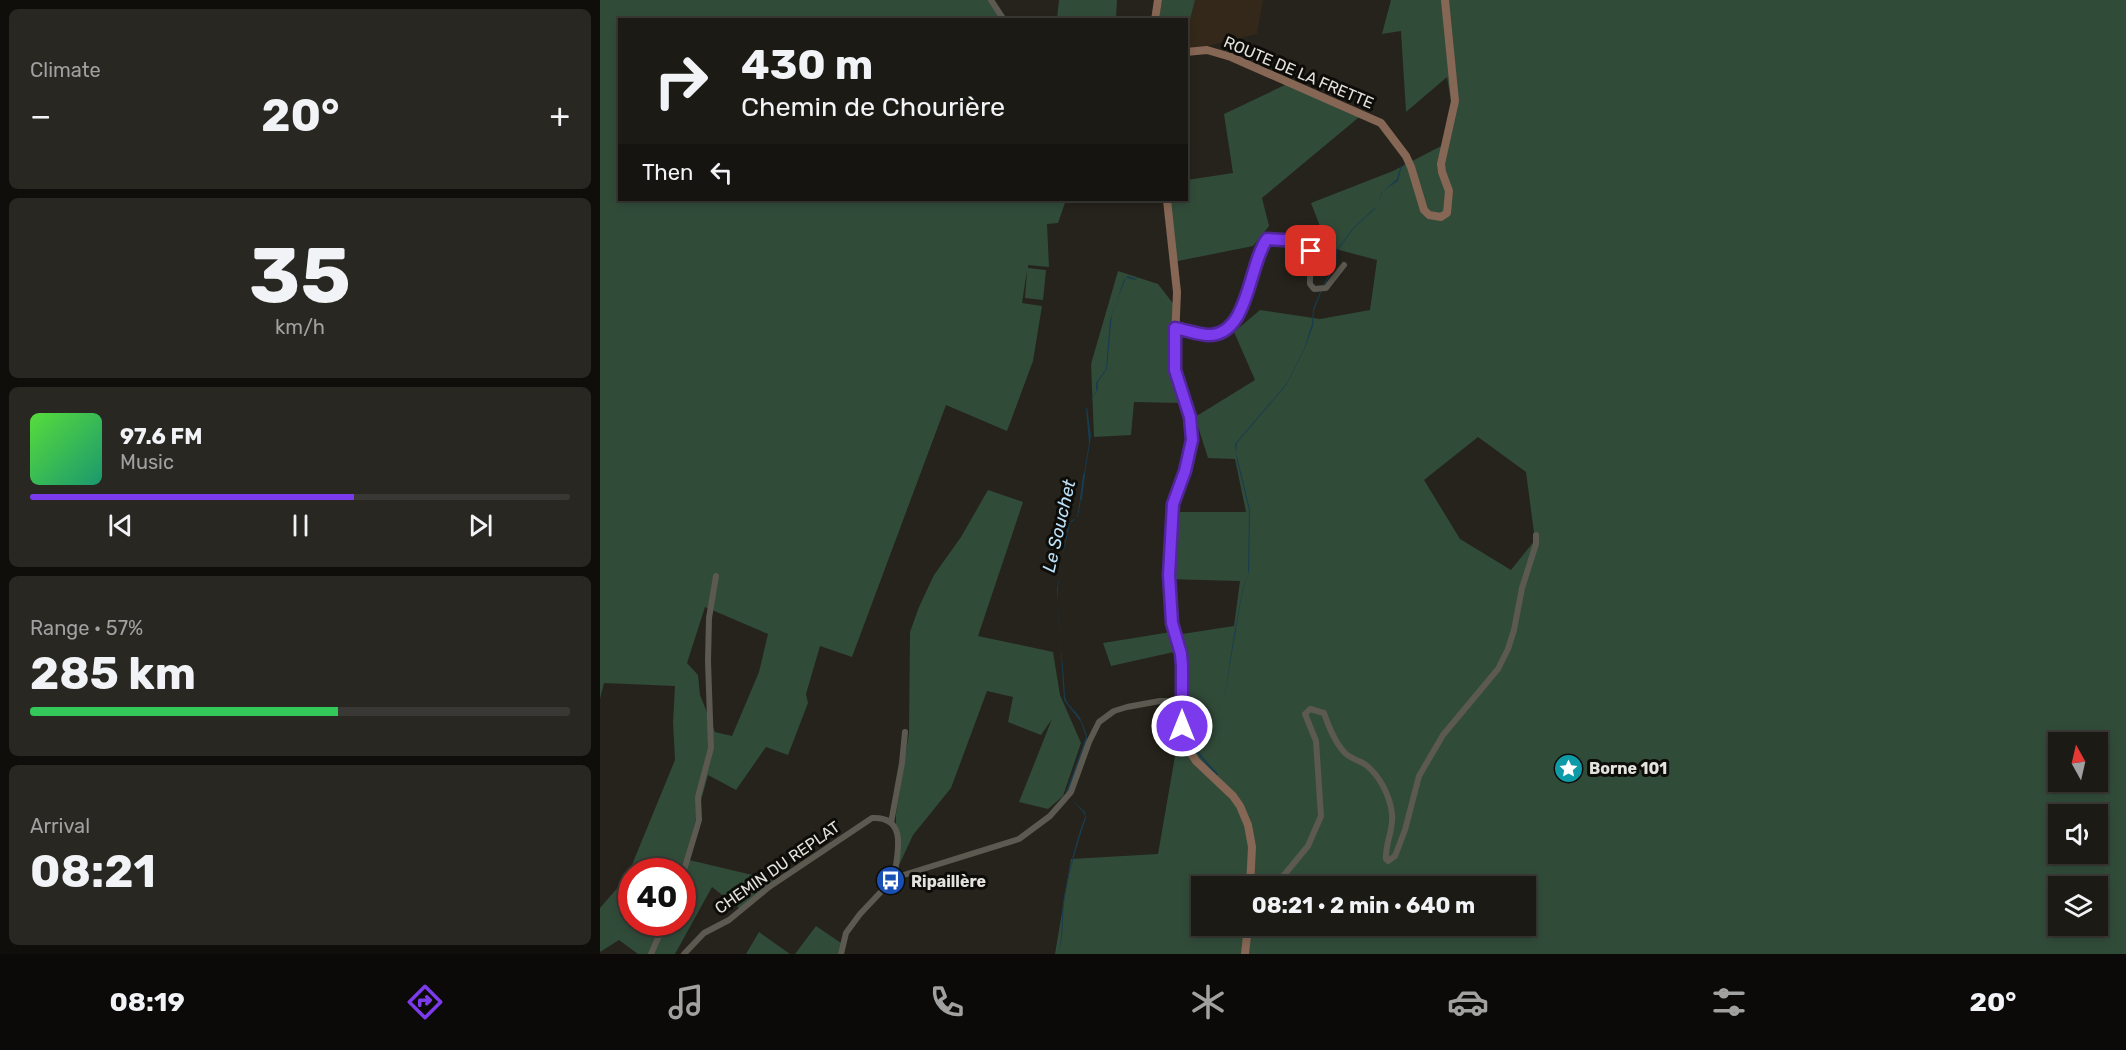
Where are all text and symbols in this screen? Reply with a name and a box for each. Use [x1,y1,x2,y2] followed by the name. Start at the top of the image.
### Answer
[1221,32,1377,113] street label: ROUTE DE LA FRETTE
[741,40,873,90] text: 430 m
[642,42,720,120] icon: right
[30,58,101,82] text: Climate
[261,89,340,142] text: 20°
[741,91,1005,123] text: Chemin de Chourière
[30,96,51,135] text: −
[549,96,570,135] text: +
[705,156,738,189] icon: left
[642,159,693,186] text: Then
[1285,225,1336,276] pin
[249,229,351,322] text: 35
[1294,234,1327,267] icon: arrive
[275,315,325,339] text: km/h
[120,423,202,450] text: 97.6 FM
[120,450,174,474] text: Music
[1038,477,1081,574] water label: Le Souchet
[104,509,137,542] icon: previous
[284,509,317,542] icon: pause
[464,509,497,542] icon: next
[30,616,143,640] text: Range · 57%
[30,647,196,700] text: 285 km
[1150,694,1214,758] position arrow
[2048,732,2108,792] north arrow
[2048,732,2108,936] map controls
[1552,752,1584,784] place icon: Borne 101
[1589,759,1667,778] place label: Borne 101
[2048,804,2108,864] button: sound
[30,814,90,838] text: Arrival
[711,817,843,918] street label: CHEMIN DU REPLAT
[30,845,156,898] text: 08:21
[618,858,696,936] speed limit sign: 40
[874,865,906,897] bus stop icon: Ripaillère
[911,872,986,891] place label: Ripaillère
[2048,876,2108,936] button: layers
[1252,892,1475,919] text: 08:21 · 2 min · 640 m
[404,981,446,1023] icon: directions
[665,981,707,1023] icon: music
[926,981,968,1023] icon: phone
[1187,981,1229,1023] icon: climate
[1447,981,1489,1023] icon: car
[1708,981,1750,1023] icon: filters
[109,986,185,1018] text: 08:19
[1969,986,2016,1018] text: 20°

